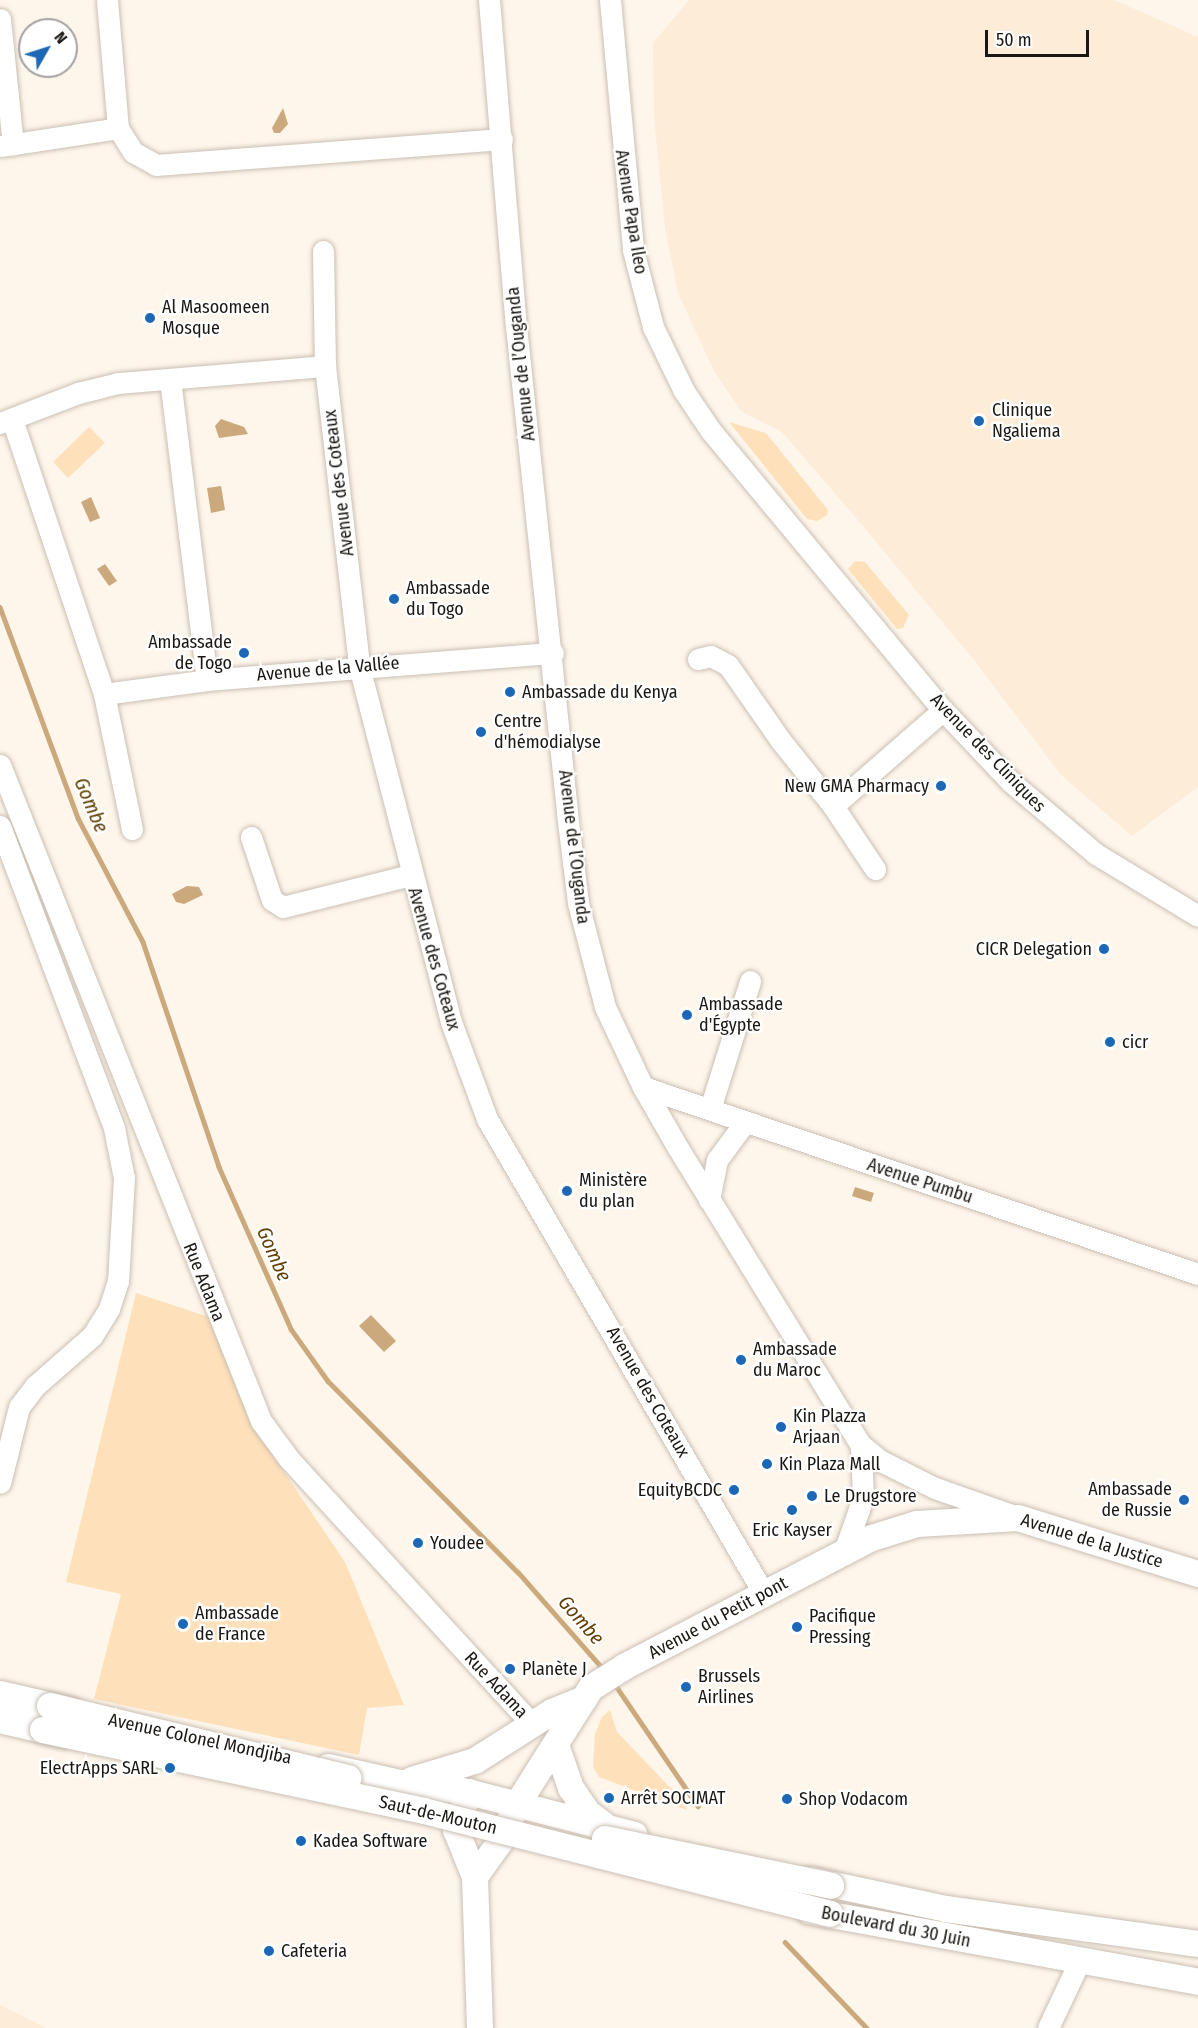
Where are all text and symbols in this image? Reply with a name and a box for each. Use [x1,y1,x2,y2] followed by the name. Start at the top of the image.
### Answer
[18,18,78,78] north arrow
[988,18,1092,56] scale bar
[50,28,71,47] text: N
[996,29,1032,51] text: 50 m
[610,148,652,276] street label: Avenue Papa Ileo
[502,286,540,442] street label: Avenue de l’Ouganda
[162,297,270,340] place label: Al Masoomeen Mosque
[143,311,157,325] marker: Al Masoomeen Mosque
[992,400,1061,442] place label: Clinique Ngaliema
[319,408,359,558] street label: Avenue des Coteaux
[970,412,988,430] marker: Clinique Ngaliema
[406,578,490,620] place label: Ambassade du Togo
[387,592,401,606] marker: Ambassade du Togo
[148,632,232,674] place label: Ambassade de Togo
[237,646,251,660] marker: Ambassade de Togo
[256,652,400,686] street label: Avenue de la Vallée
[522,681,677,703] place label: Ambassade du Kenya
[503,685,517,699] marker: Ambassade du Kenya
[926,689,1050,817] street label: Avenue des Cliniques
[494,711,601,754] place label: Centre d'hémodialyse
[472,723,490,741] marker: Centre d'hémodialyse
[554,769,594,925] street label: Avenue de l’Ouganda
[69,774,113,836] water label: Gombe
[784,775,929,797] place label: New GMA Pharmacy
[934,779,948,793] marker: New GMA Pharmacy
[403,885,465,1033] street label: Avenue des Coteaux
[976,938,1092,960] place label: CICR Delegation
[1097,942,1111,956] marker: CICR Delegation
[699,994,783,1036] place label: Ambassade d'Égypte
[680,1008,694,1022] marker: Ambassade d'Égypte
[1122,1031,1148,1053] place label: cicr
[1103,1035,1117,1049] marker: cicr
[865,1154,975,1208] street label: Avenue Pumbu
[579,1170,647,1212] place label: Ministère du plan
[560,1184,574,1198] marker: Ministère du plan
[251,1223,297,1285] water label: Gombe
[178,1240,230,1324] street label: Rue Adama
[602,1323,694,1461] street label: Avenue des Coteaux
[753,1339,837,1382] place label: Ambassade du Maroc
[734,1353,748,1367] marker: Ambassade du Maroc
[793,1406,866,1448] place label: Kin Plazza Arjaan
[774,1420,788,1434] marker: Kin Plazza Arjaan
[779,1453,880,1475] place label: Kin Plaza Mall
[760,1457,774,1471] marker: Kin Plaza Mall
[638,1479,722,1501] place label: EquityBCDC
[1088,1479,1172,1522] place label: Ambassade de Russie
[727,1483,741,1497] marker: EquityBCDC
[824,1485,917,1507] place label: Le Drugstore
[805,1489,819,1503] marker: Le Drugstore
[1177,1493,1191,1507] marker: Ambassade de Russie
[785,1503,799,1517] marker: Eric Kayser
[1018,1509,1166,1573] street label: Avenue de la Justice
[752,1519,832,1541] place label: Eric Kayser
[430,1532,484,1554] place label: Youdee
[411,1536,425,1550] marker: Youdee
[645,1572,791,1664] street label: Avenue du Petit pont
[553,1591,609,1649] water label: Gombe
[195,1603,279,1646] place label: Ambassade de France
[809,1606,876,1648] place label: Pacifique Pressing
[176,1617,190,1631] marker: Ambassade de France
[790,1620,804,1634] marker: Pacifique Pressing
[460,1647,532,1723] street label: Rue Adama
[522,1658,587,1680] place label: Planète J
[503,1662,517,1676] marker: Planète J
[698,1666,760,1708] place label: Brussels Airlines
[679,1680,693,1694] marker: Brussels Airlines
[106,1709,294,1769] street label: Avenue Colonel Mondjiba
[40,1757,158,1779] place label: ElectrApps SARL
[163,1761,177,1775] marker: ElectrApps SARL
[621,1787,725,1809] place label: Arrêt SOCIMAT
[799,1788,908,1810] place label: Shop Vodacom
[377,1791,499,1839] street label: Saut-de-Mouton
[602,1791,616,1805] marker: Arrêt SOCIMAT
[780,1792,794,1806] marker: Shop Vodacom
[313,1830,427,1852] place label: Kadea Software
[294,1834,308,1848] marker: Kadea Software
[819,1902,973,1952] street label: Boulevard du 30 Juin
[281,1940,347,1962] place label: Cafeteria
[262,1944,276,1958] marker: Cafeteria

